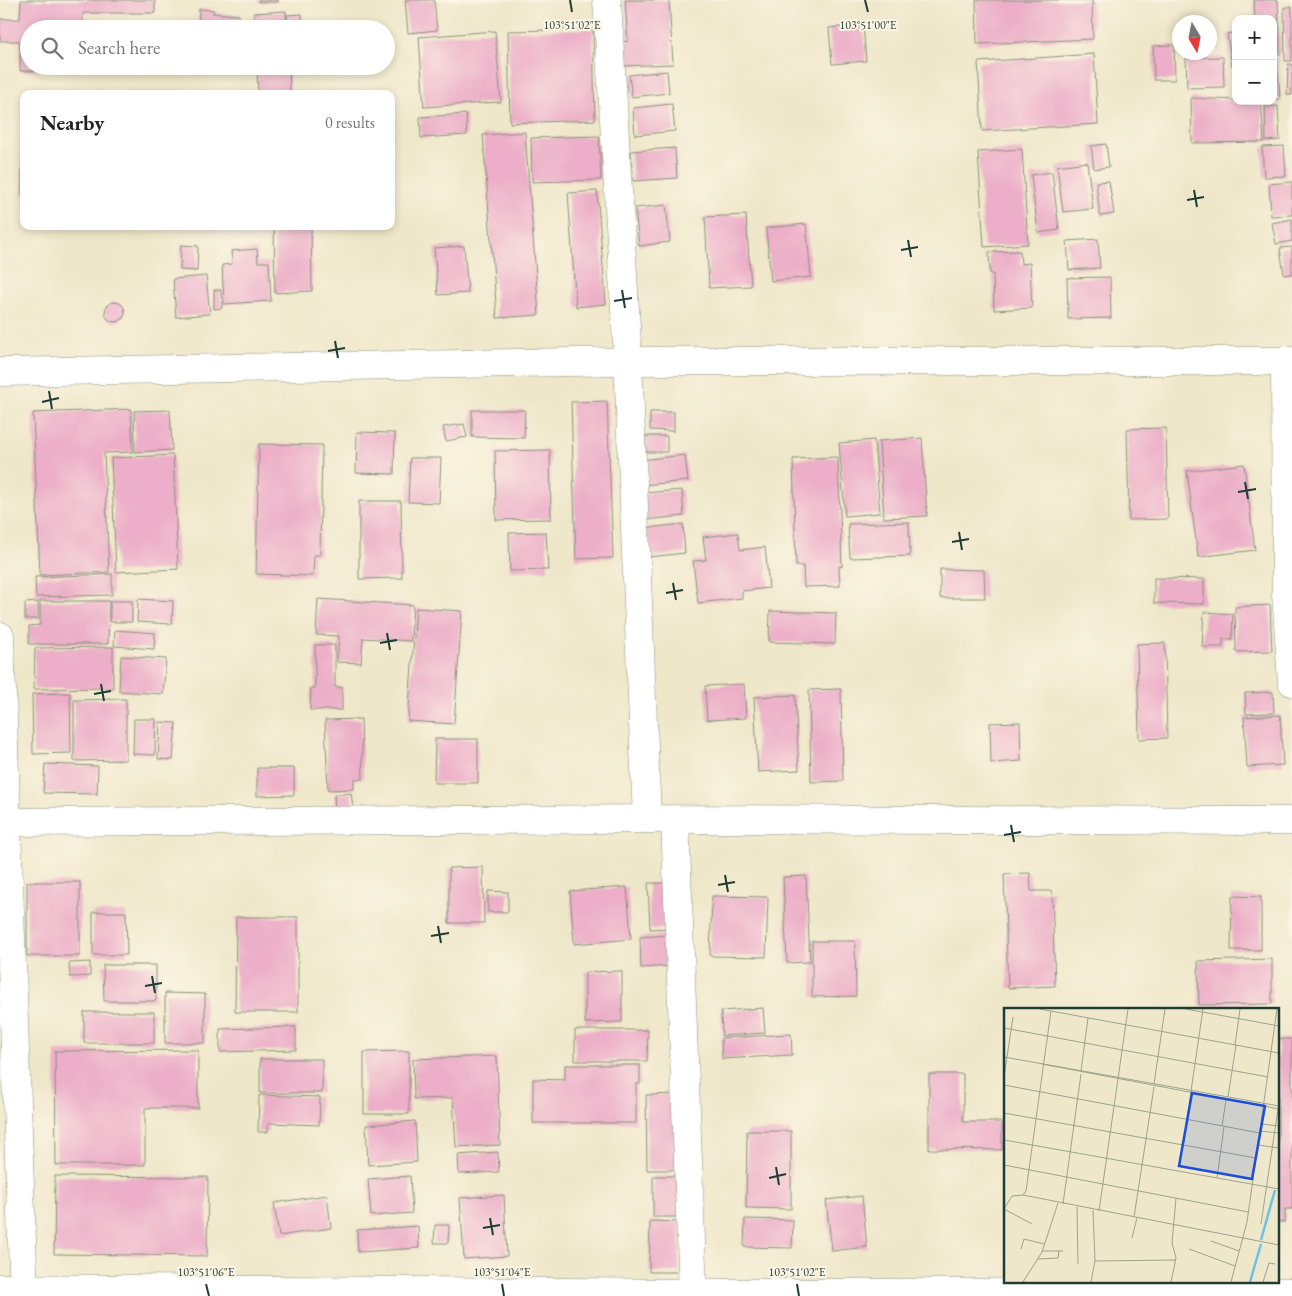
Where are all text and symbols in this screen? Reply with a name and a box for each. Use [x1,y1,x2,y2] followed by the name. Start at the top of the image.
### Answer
[1172,15,1217,60] north arrow
[1232,15,1277,105] map controls
[1232,15,1277,60] button: +
[544,17,601,33] text: 103°51'02"E
[840,17,897,33] text: 103°51'00"E
[20,20,395,75] search box
[38,34,66,62] icon: search
[78,35,160,60] text: Search here
[1232,60,1277,105] button: −
[40,109,104,136] text: Nearby
[325,112,375,133] text: 0 results
[1004,1008,1280,1284] inset map
[178,1264,235,1280] text: 103°51'06"E
[474,1264,531,1280] text: 103°51'04"E
[769,1264,826,1280] text: 103°51'02"E

